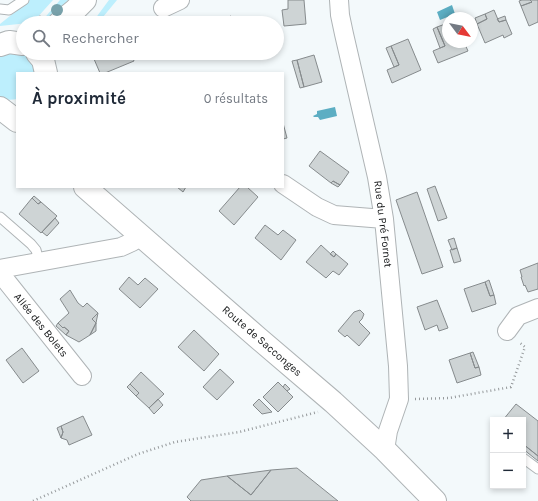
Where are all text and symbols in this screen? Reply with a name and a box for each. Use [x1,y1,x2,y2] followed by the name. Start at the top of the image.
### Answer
[442,12,478,48] north arrow
[16,16,284,60] search box
[30,27,52,49] icon: search
[62,29,139,47] text: Rechercher
[32,88,126,108] text: À proximité
[204,91,268,106] text: 0 résultats
[371,180,395,268] street label: Rue du Pré Fornet
[11,290,71,360] street label: Allée des Bolets
[220,303,305,379] street label: Route de Sacconges
[490,417,526,489] map controls
[490,417,526,453] button: +
[490,453,526,489] button: −

